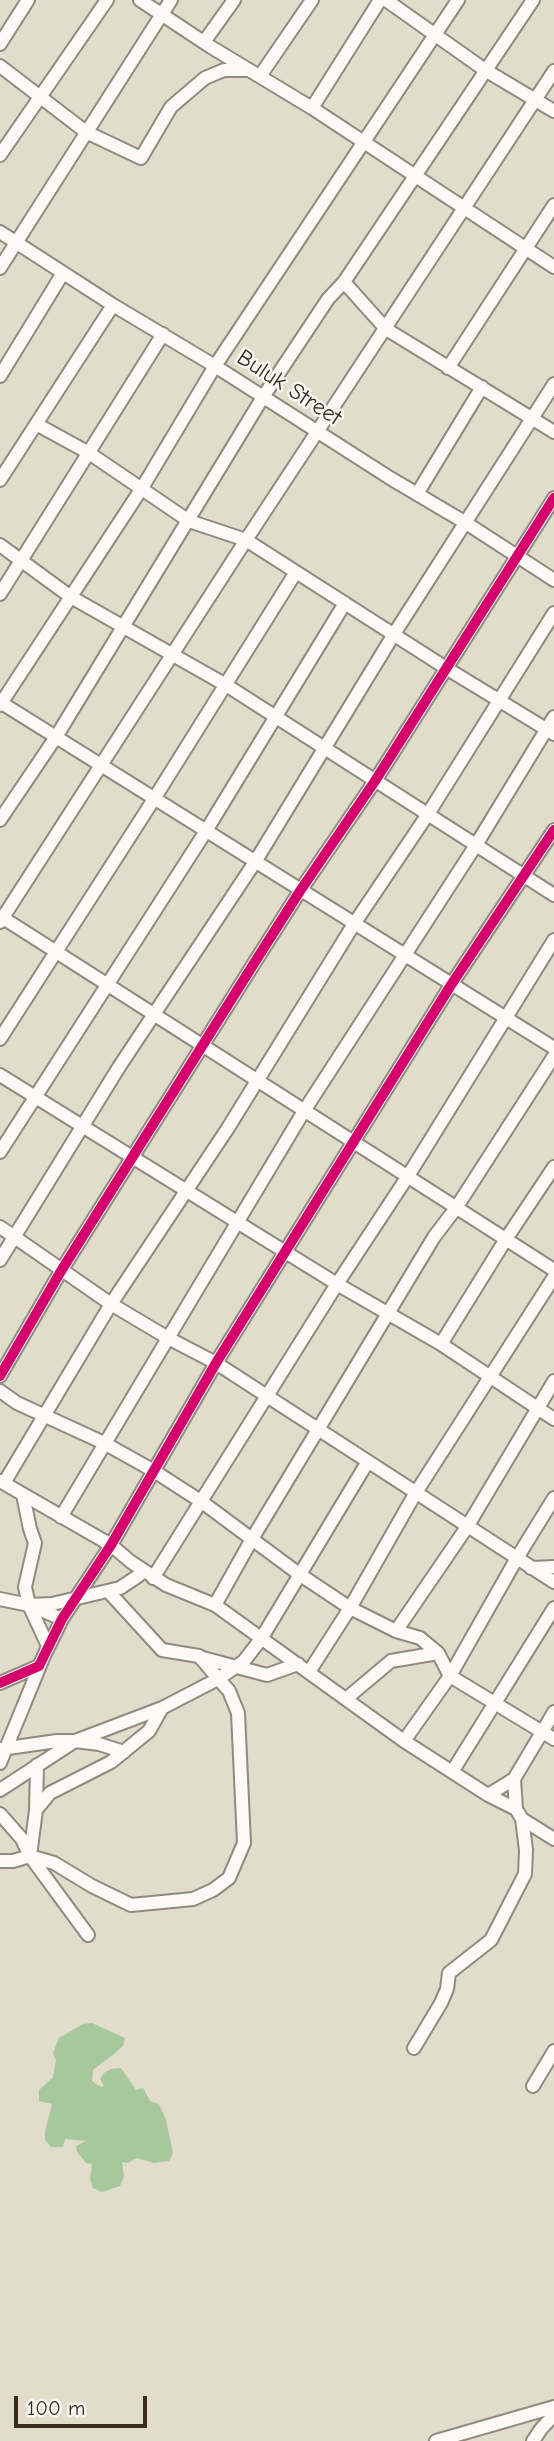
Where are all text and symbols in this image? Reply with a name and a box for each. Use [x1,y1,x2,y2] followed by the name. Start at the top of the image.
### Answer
[231,344,347,432] street label: Buluk Street
[18,2382,150,2426] scale bar
[27,2396,85,2420] text: 100 m

